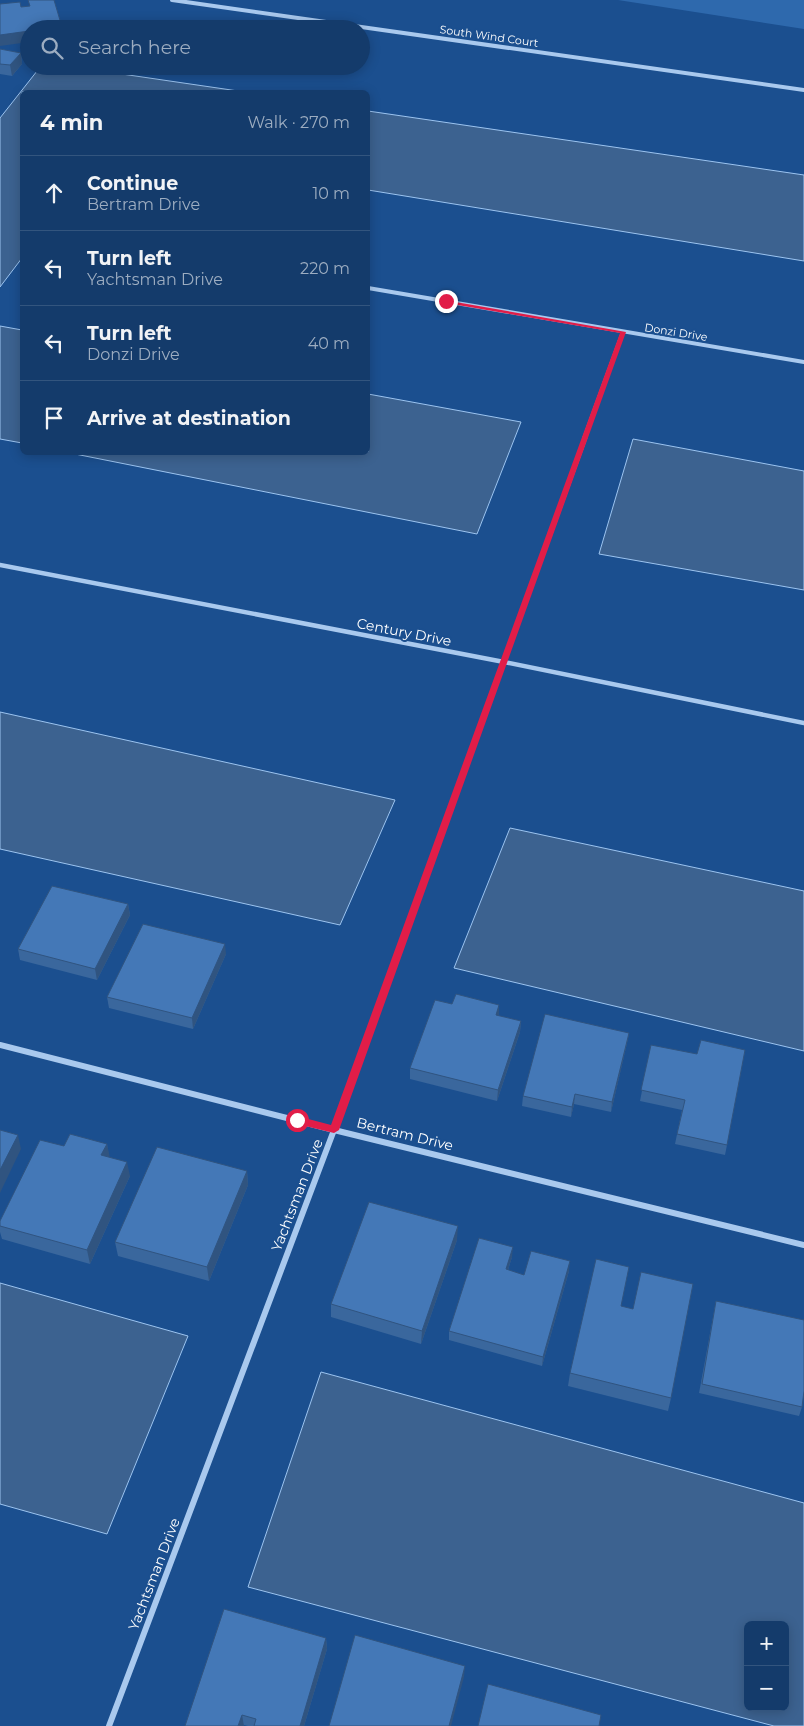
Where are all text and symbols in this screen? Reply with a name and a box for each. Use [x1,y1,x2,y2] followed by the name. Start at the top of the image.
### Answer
[20,20,370,75] search box
[439,22,540,50] street label: South Wind Court
[38,34,66,62] icon: search
[78,36,191,59] text: Search here
[40,110,103,135] text: 4 min
[247,113,350,132] text: Walk · 270 m
[87,172,178,195] text: Continue
[40,179,68,207] icon: ahead
[312,184,350,203] text: 10 m
[87,195,200,214] text: Bertram Drive
[87,247,172,270] text: Turn left
[40,254,68,282] icon: left
[300,259,350,278] text: 220 m
[87,270,223,289] text: Yachtsman Drive
[435,290,458,313] route end
[643,320,709,344] street label: Donzi Drive
[87,322,172,345] text: Turn left
[40,329,68,357] icon: left
[308,334,350,353] text: 40 m
[87,345,180,364] text: Donzi Drive
[40,404,68,432] icon: arrive
[87,407,291,430] text: Arrive at destination
[355,614,453,650] street label: Century Drive
[286,1109,309,1132] route start
[355,1113,455,1155] street label: Bertram Drive
[267,1136,327,1254] street label: Yachtsman Drive
[124,1515,184,1633] street label: Yachtsman Drive
[744,1621,789,1711] map controls
[744,1621,789,1666] button: +
[744,1666,789,1711] button: −

